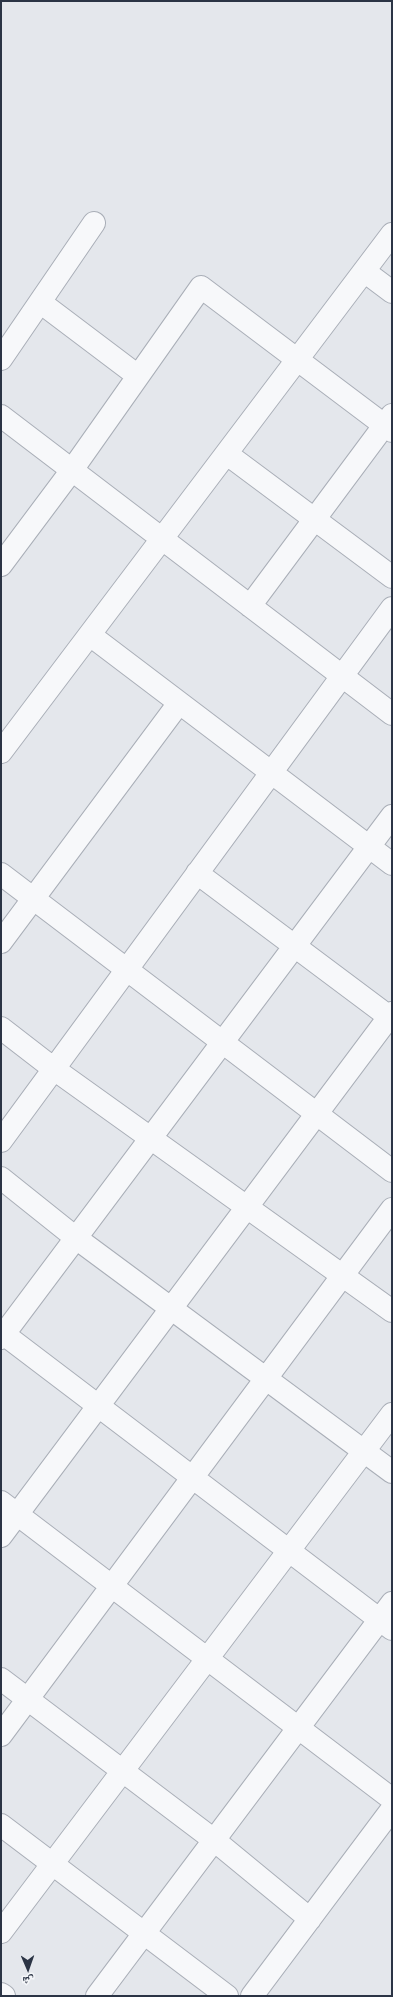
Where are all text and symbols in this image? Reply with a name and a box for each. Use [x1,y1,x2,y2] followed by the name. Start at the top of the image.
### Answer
[8,1949,48,1989] north arrow
[22,1974,35,1988] text: ش

